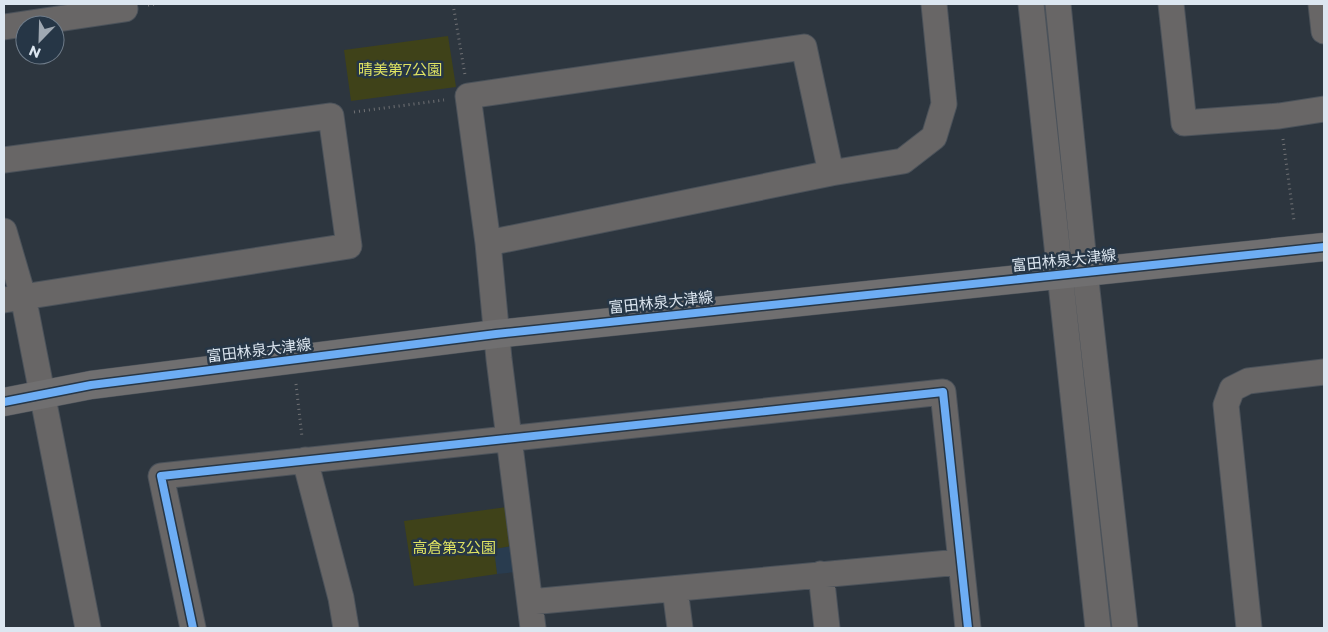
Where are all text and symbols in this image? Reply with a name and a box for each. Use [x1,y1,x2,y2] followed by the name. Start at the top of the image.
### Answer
[15,15,65,65] north arrow
[26,41,44,62] text: N
[358,60,442,79] park label: 晴美第7公園
[1011,245,1117,275] street label: 富田林泉大津線
[608,287,714,317] street label: 富田林泉大津線
[206,334,312,366] street label: 富田林泉大津線
[412,538,496,557] park label: 高倉第3公園

